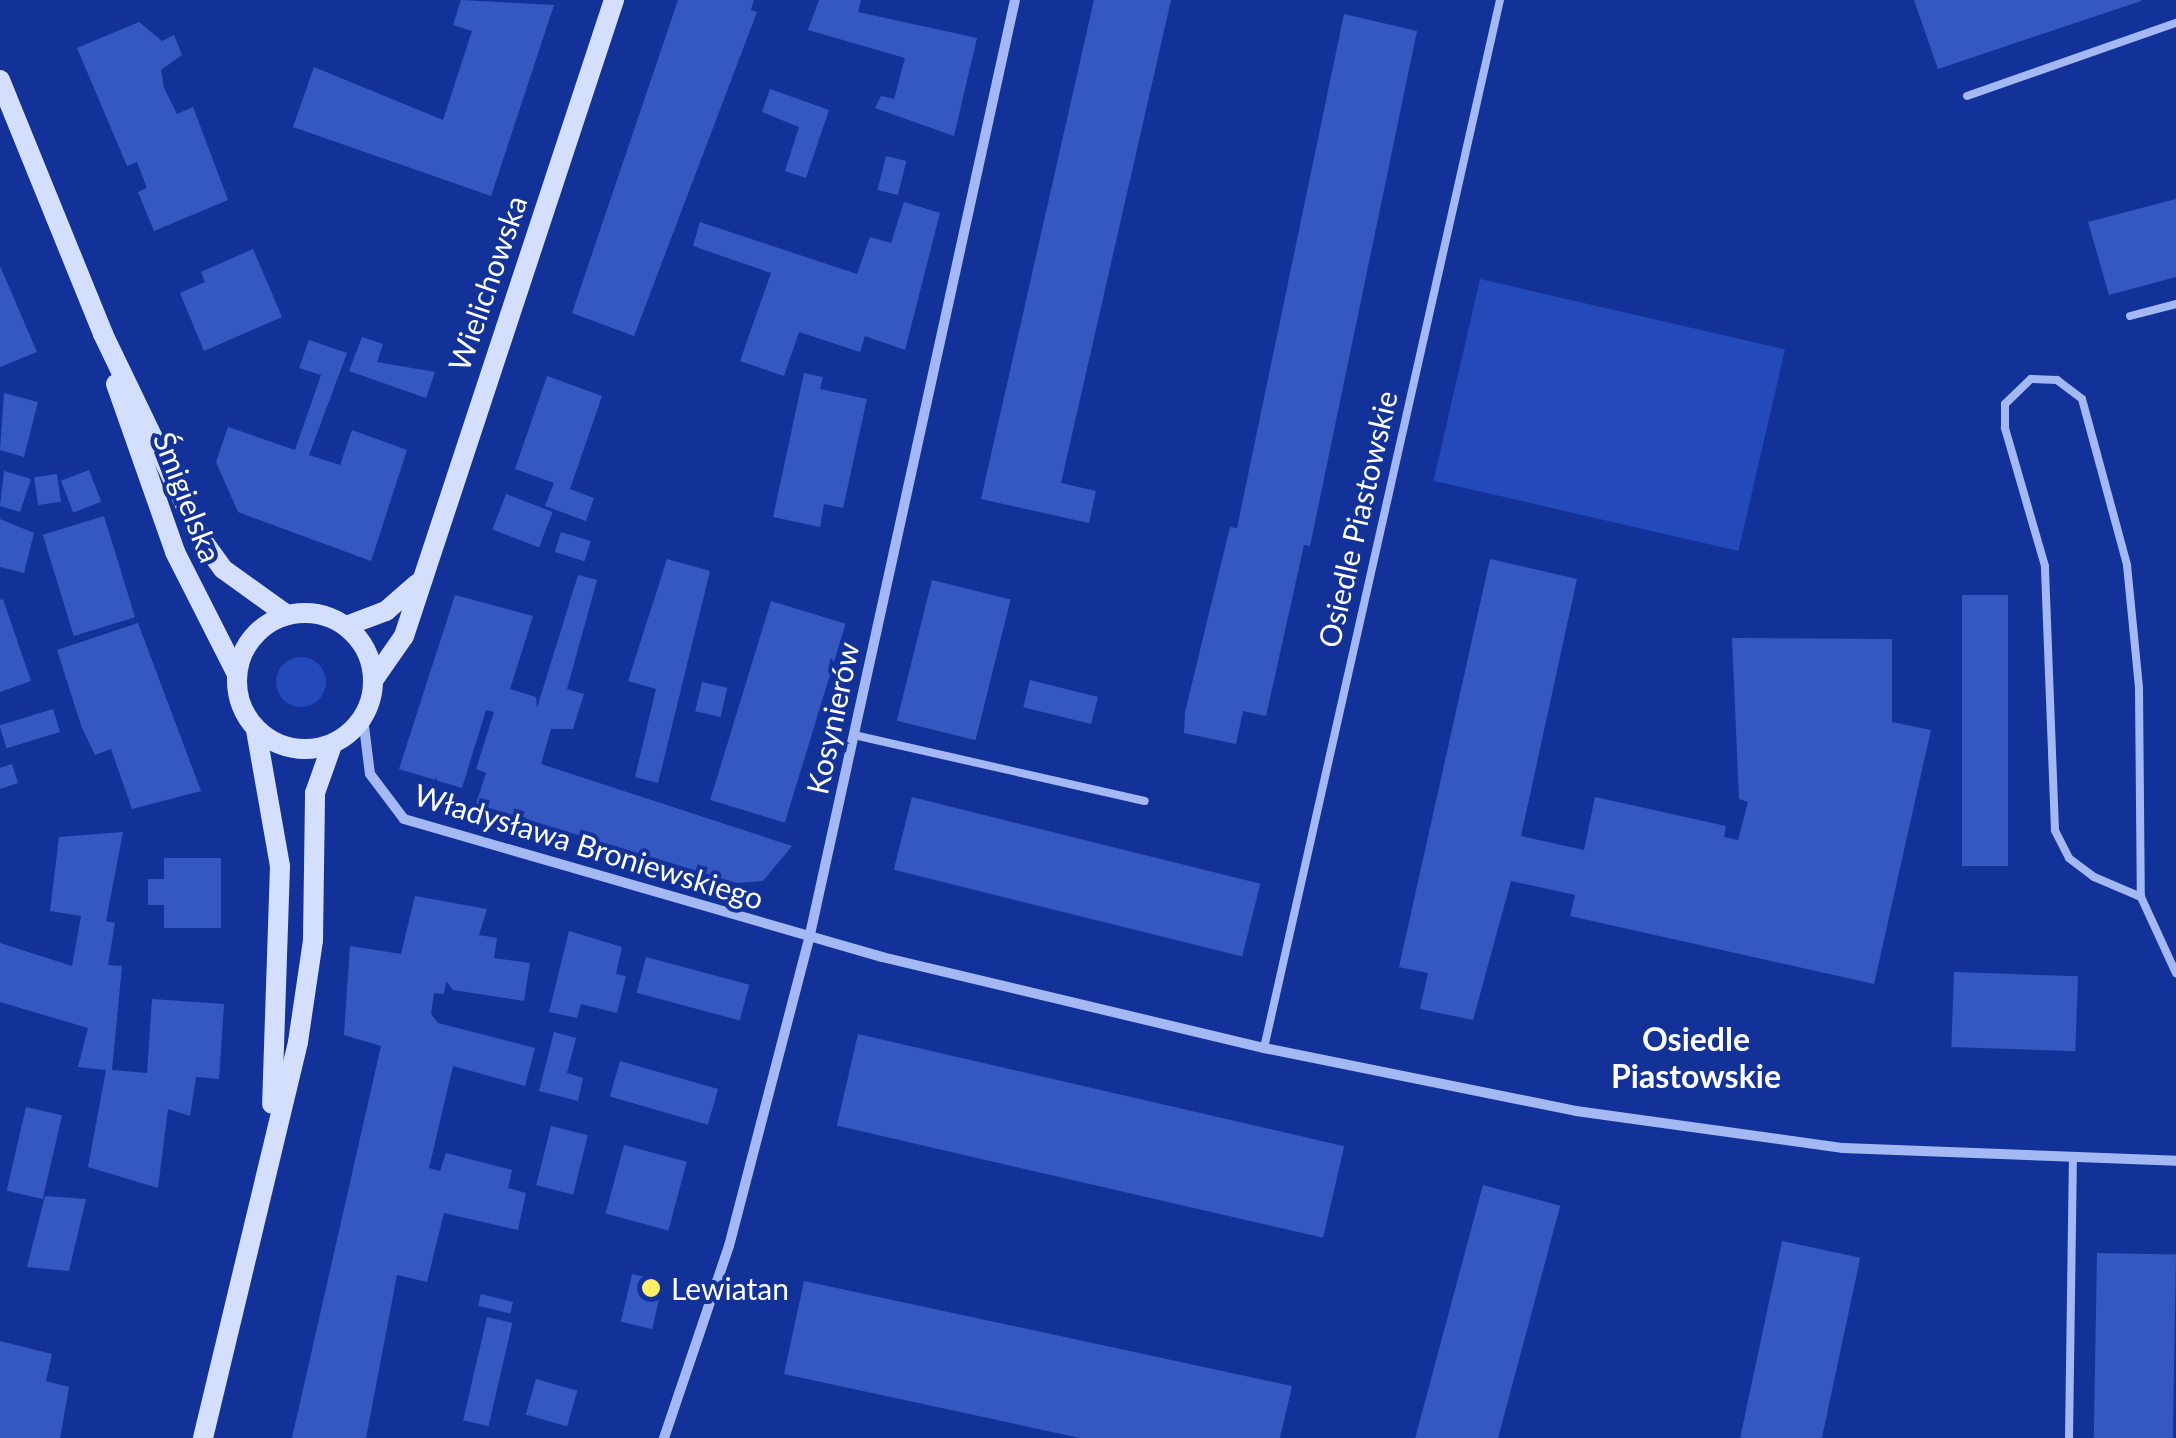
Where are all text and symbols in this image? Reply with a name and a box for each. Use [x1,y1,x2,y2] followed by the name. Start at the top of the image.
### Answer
[440,191,534,375] street label: Wielichowska
[1310,387,1404,651] street label: Osiedle Piastowskie
[147,427,229,567] street label: Śmigielska
[798,639,866,797] street label: Kosynierów
[410,776,768,916] street label: Władysława Broniewskiego
[1611,1021,1781,1096] district label: Osiedle Piastowskie
[671,1270,789,1306] place label: Lewiatan
[640,1277,662,1299] marker: Lewiatan

